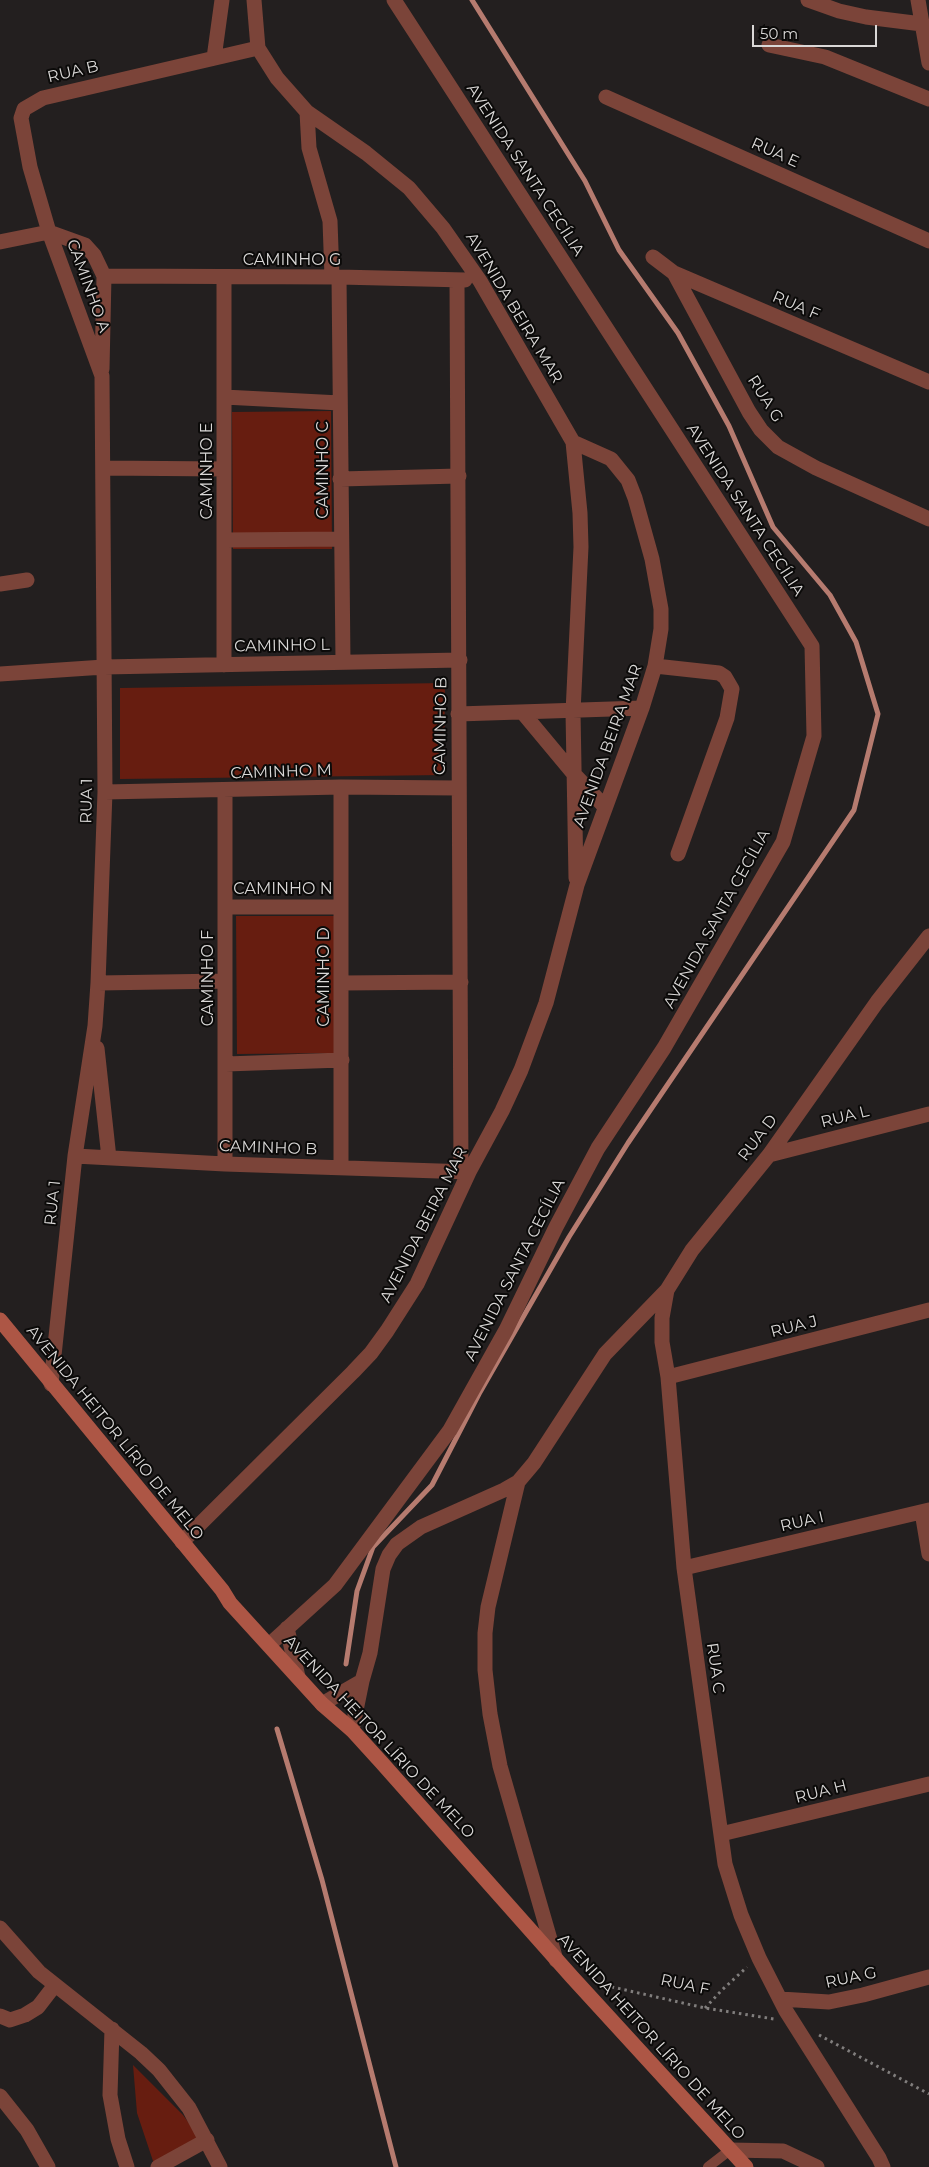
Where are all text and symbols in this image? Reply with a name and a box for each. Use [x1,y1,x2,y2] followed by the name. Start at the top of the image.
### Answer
[754,15,879,47] scale bar
[760,24,798,43] text: 50 m
[46,57,100,87] street label: RUA B
[462,80,588,260] street label: AVENIDA SANTA CECÍLIA
[748,134,802,172] street label: RUA E
[461,229,567,387] street label: AVENIDA BEIRA MAR
[62,237,114,335] street label: CAMINHO A
[243,250,341,270] street label: CAMINHO G
[769,287,823,325] street label: RUA F
[743,372,787,426] street label: RUA G
[682,420,808,600] street label: AVENIDA SANTA CECÍLIA
[313,421,333,519] street label: CAMINHO C
[197,423,217,519] street label: CAMINHO E
[234,636,330,656] street label: CAMINHO L
[570,662,646,830] street label: AVENIDA BEIRA MAR
[431,677,451,775] street label: CAMINHO B
[230,761,332,783] street label: CAMINHO M
[77,778,97,824] street label: RUA 1
[660,826,774,1012] street label: AVENIDA SANTA CECÍLIA
[233,879,333,899] street label: CAMINHO N
[314,927,334,1027] street label: CAMINHO D
[198,930,218,1026] street label: CAMINHO F
[819,1102,871,1132] street label: RUA L
[734,1111,782,1165] street label: RUA D
[219,1137,317,1159] street label: CAMINHO B
[376,1144,472,1306] street label: AVENIDA BEIRA MAR
[461,1176,569,1364] street label: AVENIDA SANTA CECÍLIA
[41,1179,65,1227] street label: RUA 1
[769,1312,819,1342] street label: RUA J
[22,1322,208,1544] street label: AVENIDA HEITOR LÍRIO DE MELO
[778,1508,826,1536] street label: RUA I
[280,1631,478,1843] street label: AVENIDA HEITOR LÍRIO DE MELO
[702,1641,728,1695] street label: RUA C
[793,1776,849,1808] street label: RUA H
[553,1930,749,2144] street label: AVENIDA HEITOR LÍRIO DE MELO
[824,1963,878,1993] street label: RUA G
[659,1970,711,2000] street label: RUA F

